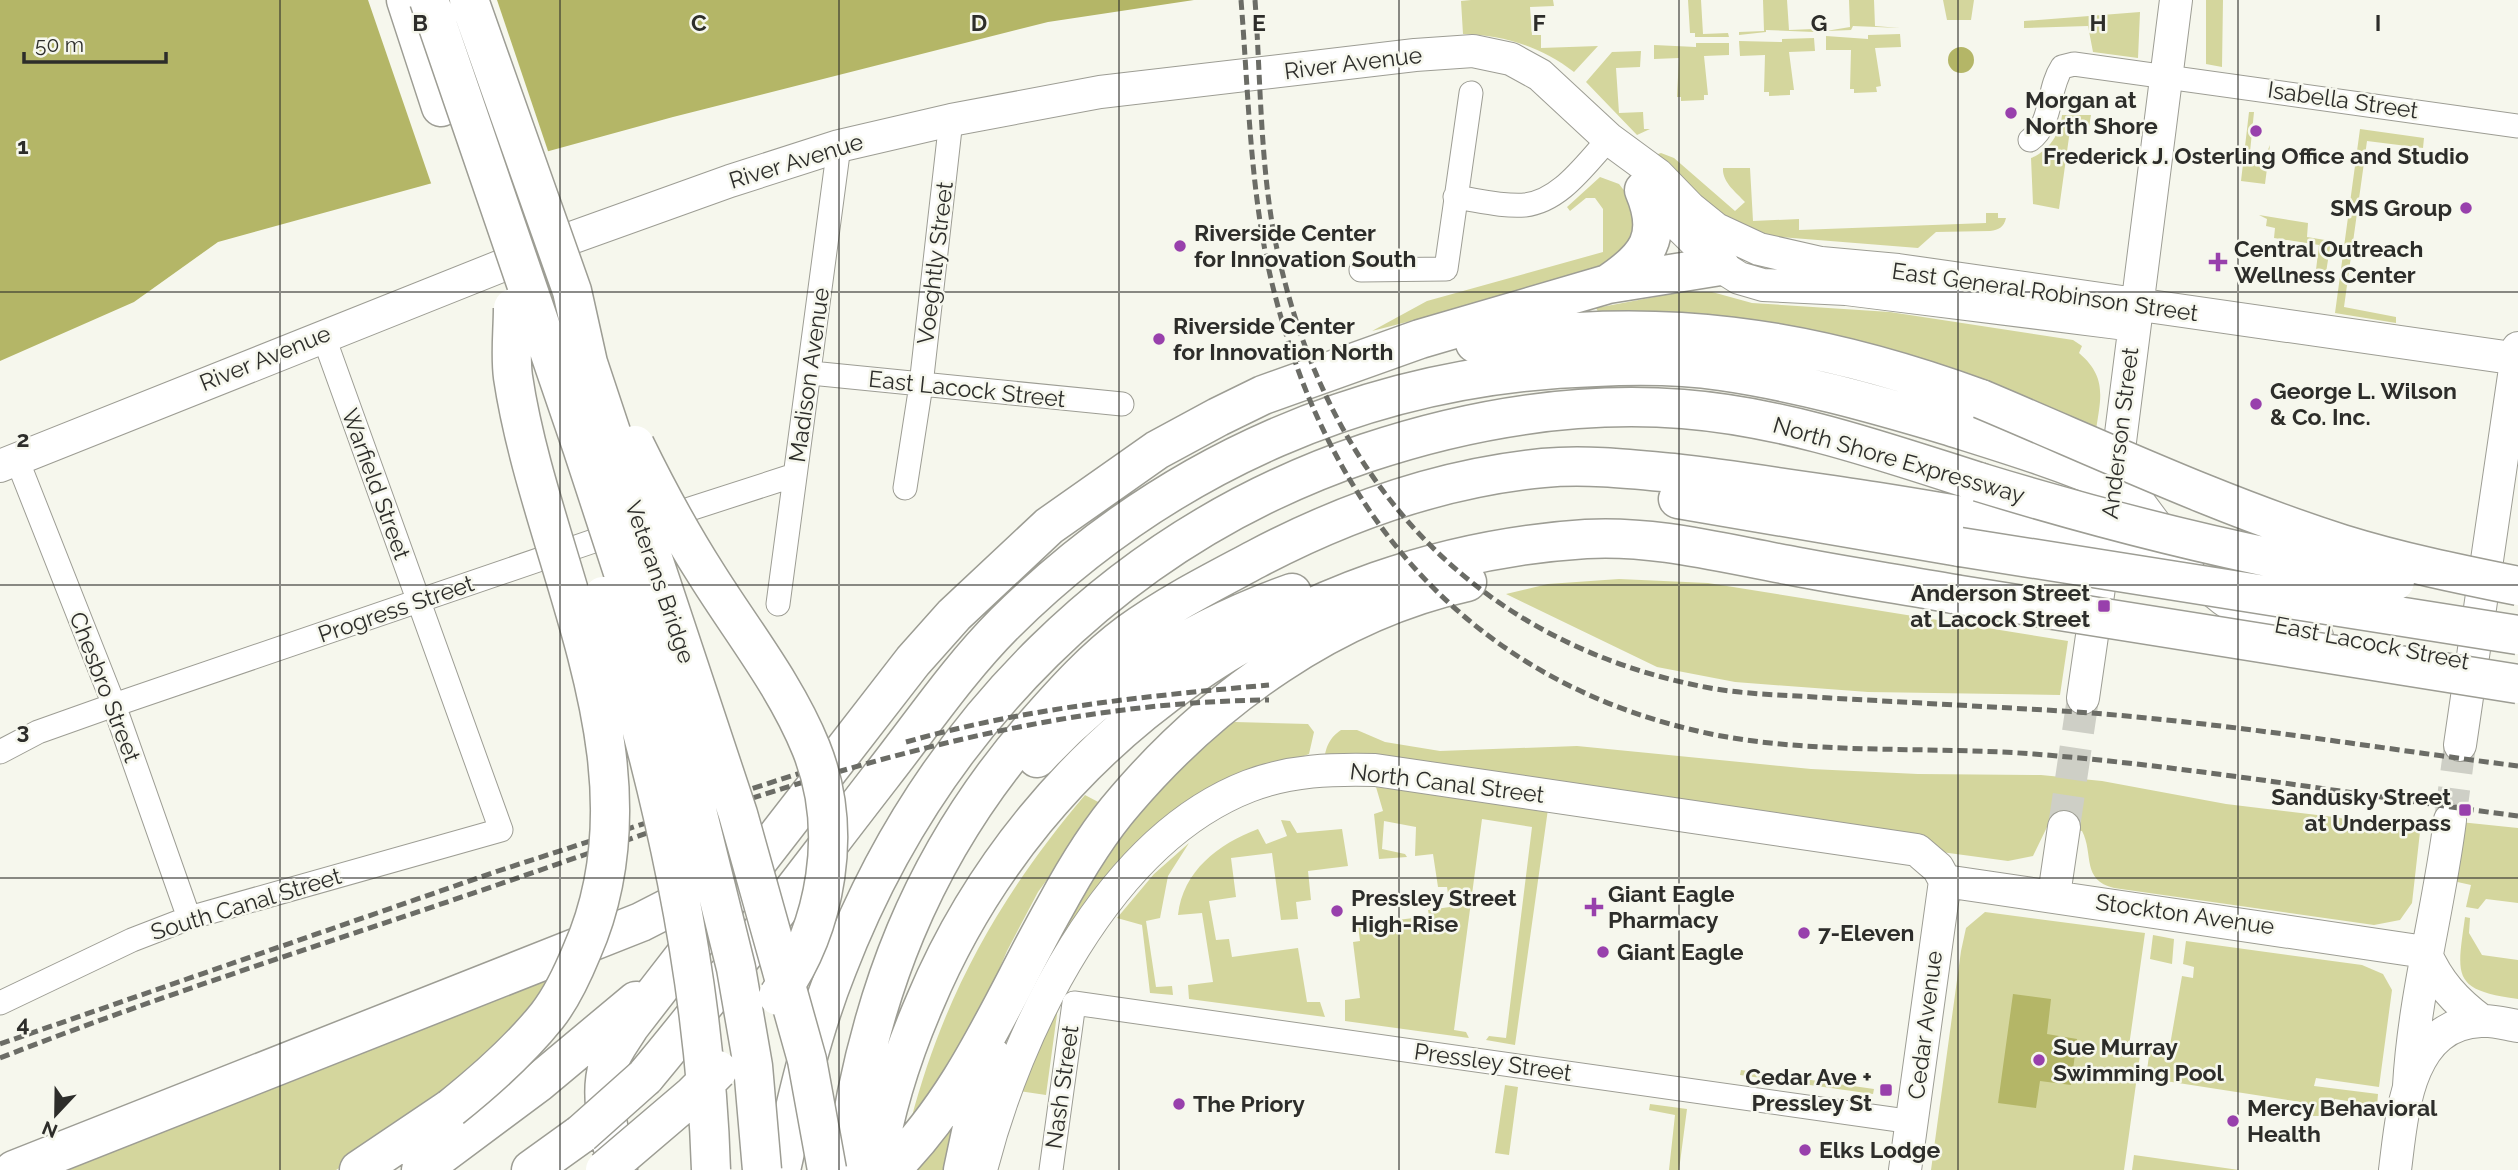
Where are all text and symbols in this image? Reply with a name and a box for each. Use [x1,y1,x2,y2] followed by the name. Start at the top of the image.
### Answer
[412,9,428,36] text: B
[691,9,707,36] text: C
[971,9,987,36] text: D
[1252,9,1266,36] text: E
[1532,9,1546,36] text: F
[1811,9,1827,36] text: G
[2089,9,2107,36] text: H
[2375,9,2381,36] text: I
[24,21,166,65] scale bar
[35,32,84,57] text: 50 m
[1282,41,1423,84] street label: River Avenue
[2266,76,2420,123] street label: Isabella Street
[2025,86,2158,139] place label: Morgan at North Shore
[2003,105,2019,121] marker: Morgan at North Shore
[2248,123,2264,139] marker: Frederick J. Osterling Office and Studio
[726,127,866,194] street label: River Avenue
[17,132,29,159] text: 1
[2043,142,2469,169] place label: Frederick J. Osterling Office and Studio
[911,180,958,346] street label: Voeghtly Street
[2330,194,2452,221] place label: SMS Group
[2458,200,2474,216] marker: SMS Group
[1194,219,1417,272] place label: Riverside Center for Innovation South
[2234,235,2423,288] place label: Central Outreach Wellness Center
[1172,238,1188,254] marker: Riverside Center for Innovation South
[2208,252,2228,272] marker: Central Outreach Wellness Center
[1890,257,2200,326] street label: East General Robinson Street
[783,286,834,464] street label: Madison Avenue
[1173,312,1393,365] place label: Riverside Center for Innovation North
[195,319,334,396] street label: River Avenue
[1151,331,1167,347] marker: Riverside Center for Innovation North
[2096,345,2143,520] street label: Anderson Street
[867,365,1067,412] street label: East Lacock Street
[2270,377,2457,430] place label: George L. Wilson & Co. Inc.
[2248,396,2264,412] marker: George L. Wilson & Co. Inc.
[337,405,416,563] street label: Warfield Street
[1770,411,2028,508] street label: North Shore Expressway
[17,425,29,452] text: 2
[620,497,701,667] street label: Veterans Bridge
[314,569,478,648] street label: Progress Street
[1910,579,2090,632] place label: Anderson Street at Lacock Street
[2096,598,2112,614] marker: Anderson Street at Lacock Street
[64,608,147,766] street label: Chesbro Street
[2272,610,2472,675] street label: East Lacock Street
[17,717,29,744] text: 3
[1348,757,1546,808] street label: North Canal Street
[2271,783,2451,836] place label: Sandusky Street at Underpass
[2457,802,2473,818] marker: Sandusky Street at Underpass
[147,862,345,945] street label: South Canal Street
[1608,880,1735,933] place label: Giant Eagle Pharmacy
[1351,884,1517,937] place label: Pressley Street High-Rise
[2094,888,2276,939] street label: Stockton Avenue
[1586,899,1602,915] marker: Giant Eagle Pharmacy
[1329,903,1345,919] marker: Pressley Street High-Rise
[1818,919,1914,946] place label: 7-Eleven
[1796,925,1812,941] marker: 7-Eleven
[1617,938,1744,965] place label: Giant Eagle
[1595,944,1611,960] marker: Giant Eagle
[1902,949,1947,1101] street label: Cedar Avenue
[16,1010,30,1037] text: 4
[1039,1023,1084,1150] street label: Nash Street
[2053,1033,2225,1086] place label: Sue Murray Swimming Pool
[1413,1037,1574,1086] street label: Pressley Street
[2031,1052,2047,1068] marker: Sue Murray Swimming Pool
[1745,1063,1872,1116] place label: Cedar Ave + Pressley St
[21,1079,91,1149] north arrow
[1878,1082,1894,1098] marker: Cedar Ave + Pressley St
[1193,1090,1305,1117] place label: The Priory
[2247,1094,2438,1147] place label: Mercy Behavioral Health
[1171,1096,1187,1112] marker: The Priory
[2225,1113,2241,1129] marker: Mercy Behavioral Health
[39,1117,60,1143] text: N
[1819,1136,1940,1163] place label: Elks Lodge
[1797,1142,1813,1158] marker: Elks Lodge

